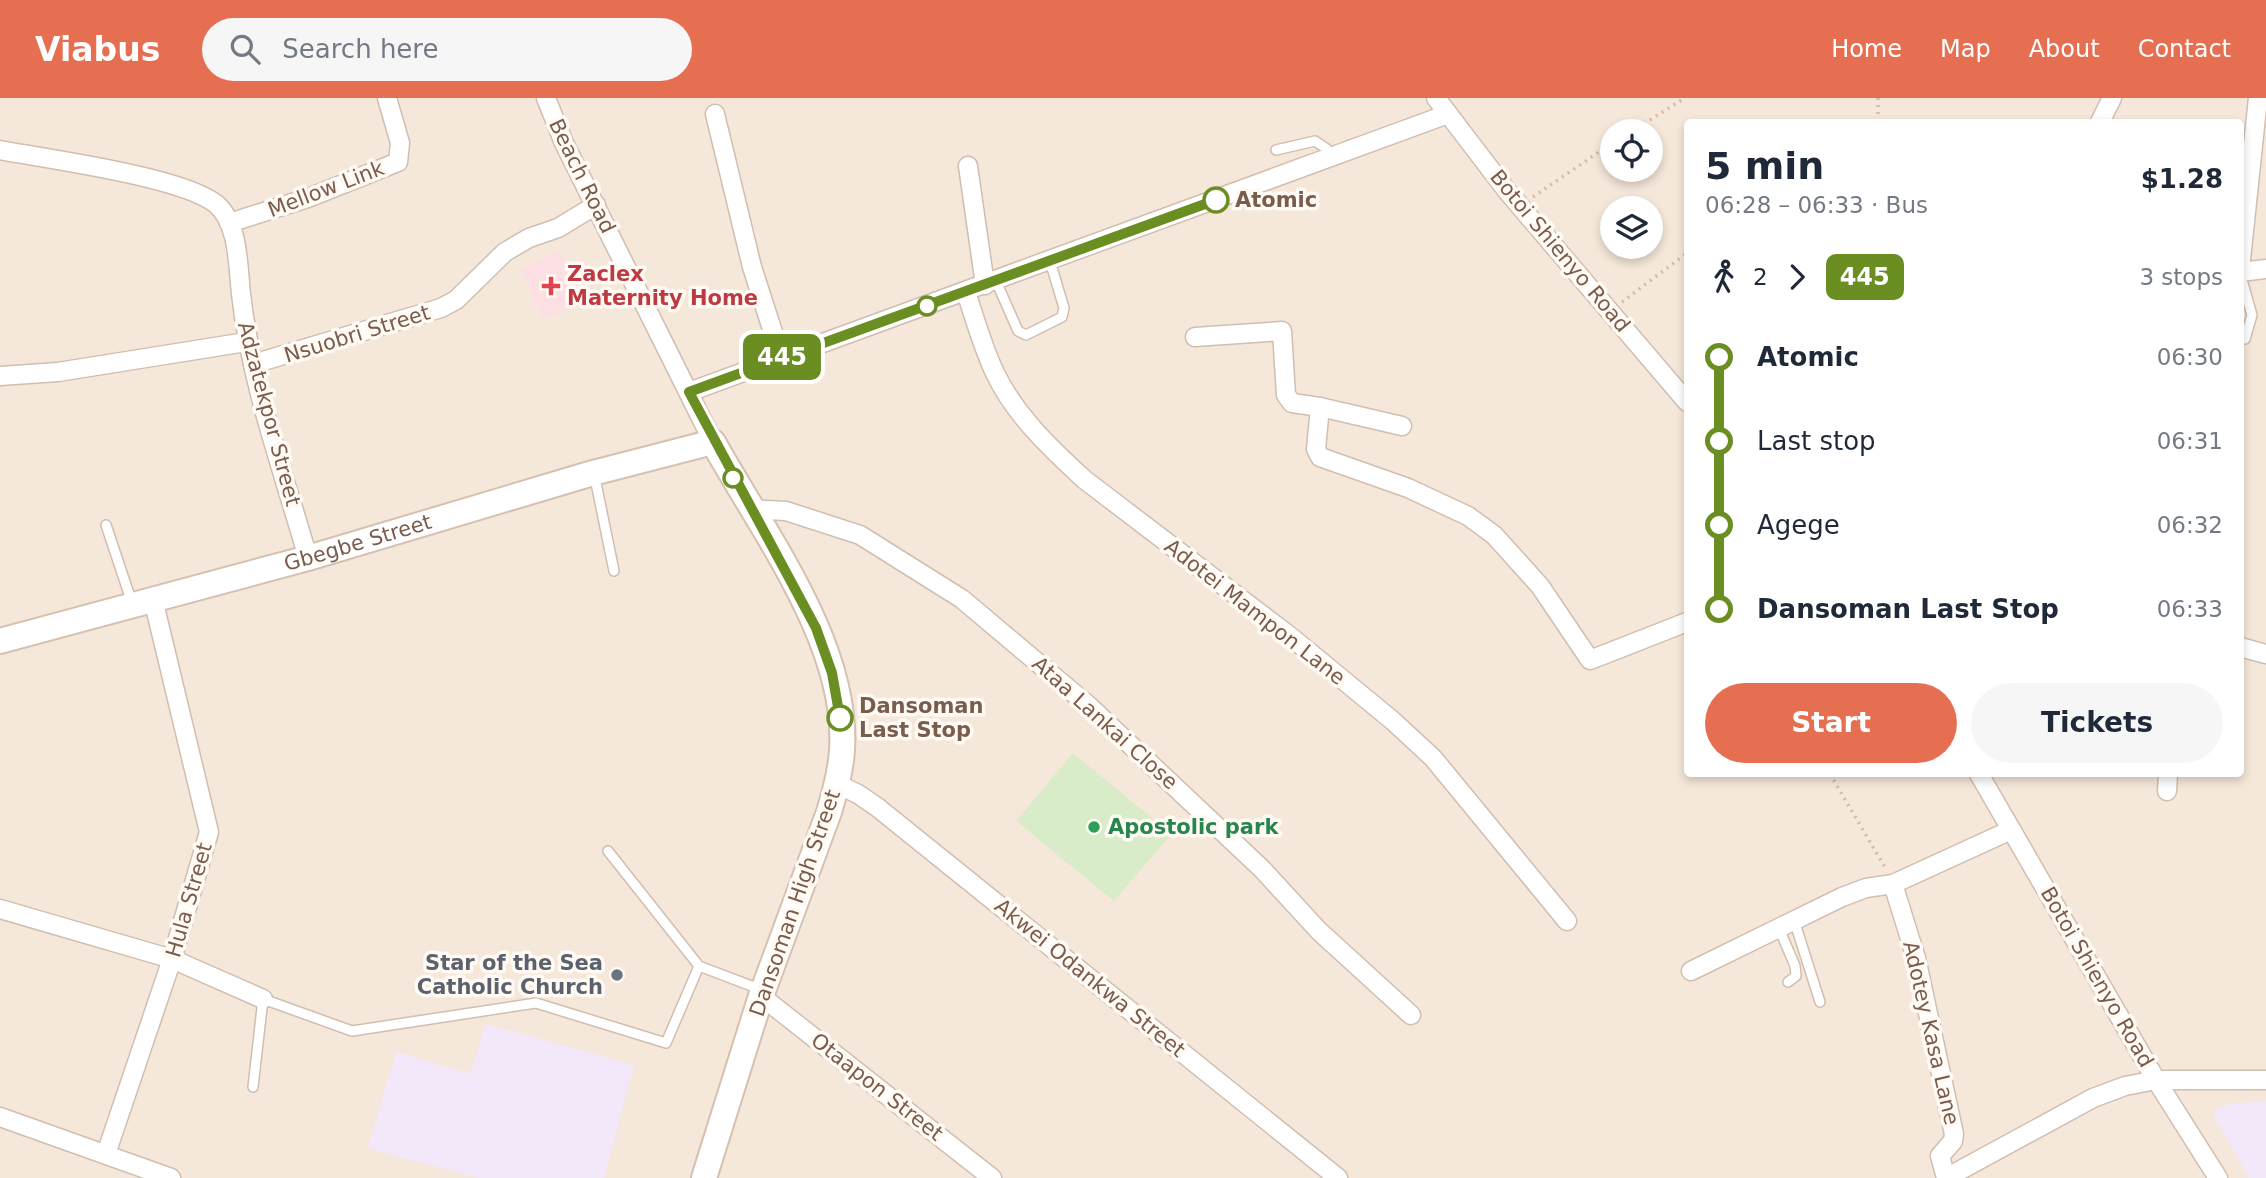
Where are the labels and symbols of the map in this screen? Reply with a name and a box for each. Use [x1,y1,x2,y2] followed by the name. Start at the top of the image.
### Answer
[544,115,620,237] street label: Beach Road
[265,156,388,222] street label: Mellow Link
[1485,165,1635,337] street label: Botoi Shienyo Road
[1203,187,1229,213] marker: Atomic
[1235,188,1317,212] place label: Atomic
[567,262,758,310] place label: Zaclex Maternity Home
[541,276,561,296] marker: Zaclex Maternity Home
[917,296,937,316] unlabelled marker
[281,300,433,368] street label: Nsuobri Street
[233,319,305,509] street label: Adzatekpor Street
[742,334,822,380] line badge: 445
[723,468,743,488] unlabelled marker
[281,510,434,576] street label: Gbegbe Street
[1160,534,1350,690] street label: Adotei Mampon Lane
[1028,652,1182,794] street label: Ataa Lankai Close
[859,694,983,742] place label: Dansoman Last Stop
[827,705,853,731] marker: Dansoman Last Stop
[745,786,845,1020] street label: Dansoman High Street
[1108,815,1279,839] place label: Apostolic park
[1086,819,1102,835] marker: Apostolic park
[161,840,217,960] street label: Hula Street
[2036,883,2158,1071] street label: Botoi Shienyo Road
[990,894,1190,1062] street label: Akwei Odankwa Street
[1898,939,1964,1127] street label: Adotey Kasa Lane
[417,951,603,999] place label: Star of the Sea Catholic Church
[609,967,625,983] marker: Star of the Sea Catholic Church
[806,1028,948,1146] street label: Otaapon Street

